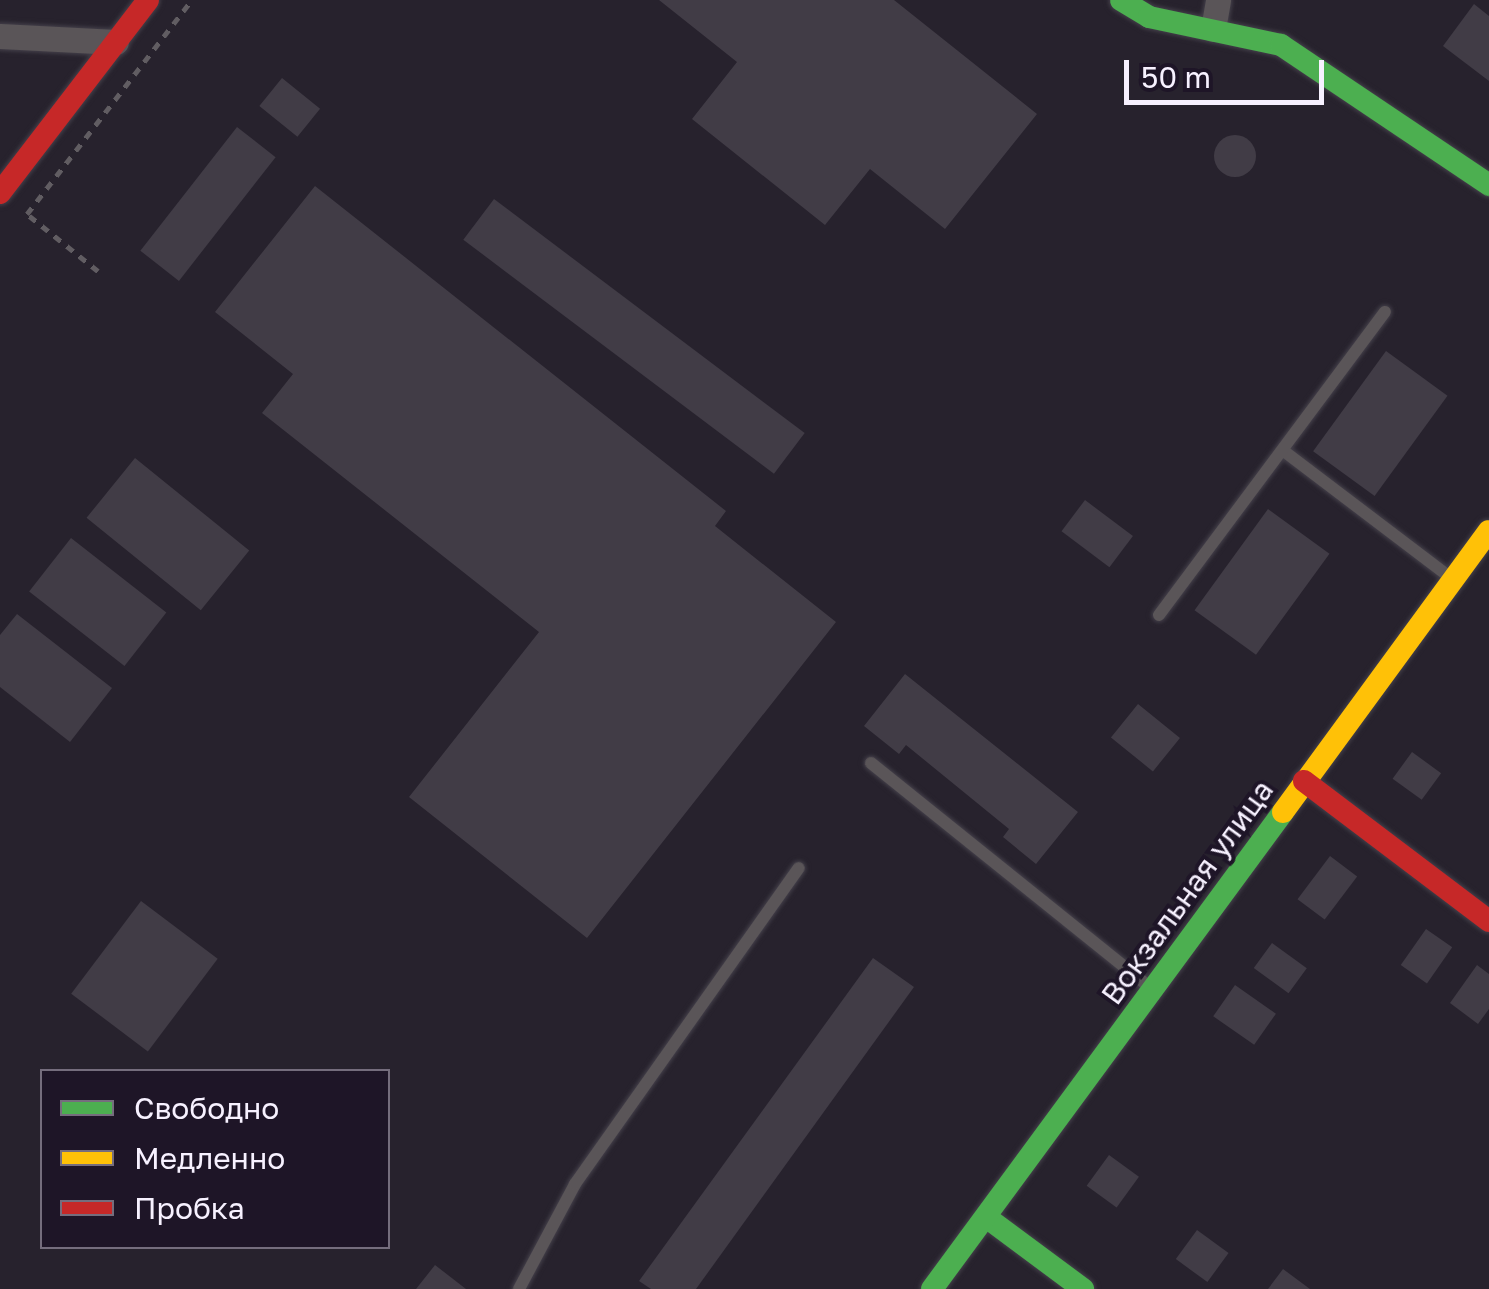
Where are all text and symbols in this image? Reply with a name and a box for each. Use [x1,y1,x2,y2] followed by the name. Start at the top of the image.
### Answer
[1129,40,1329,102] scale bar
[1141,59,1211,95] text: 50 m
[1093,773,1281,1011] street label: Вокзальная улица
[40,1069,390,1249] legend
[134,1090,279,1126] text: Свободно
[134,1140,285,1176] text: Медленно
[134,1190,245,1226] text: Пробка

